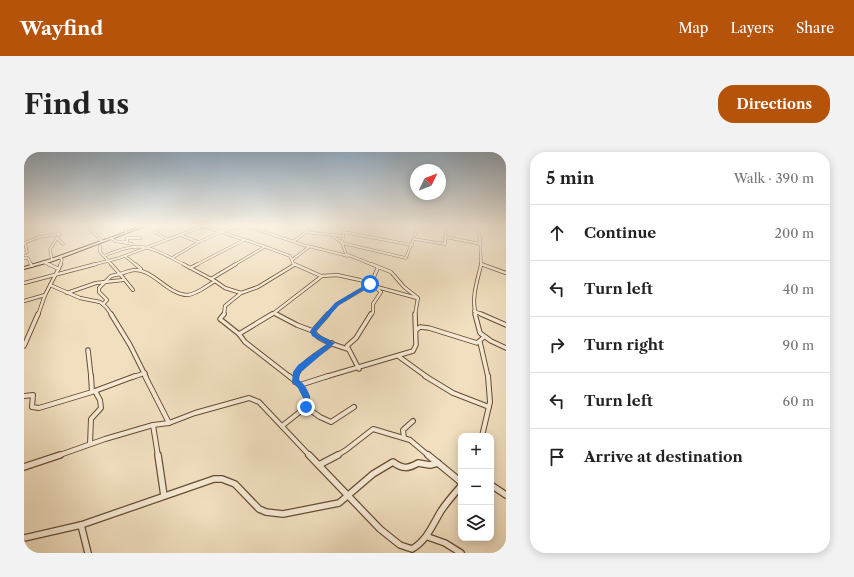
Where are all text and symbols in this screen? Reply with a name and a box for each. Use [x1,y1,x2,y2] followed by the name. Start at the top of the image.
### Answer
[20,17,103,40] text: Wayfind
[678,19,708,37] text: Map
[730,19,774,37] text: Layers
[796,19,834,37] text: Share
[718,85,830,123] button: Directions
[24,87,129,121] text: Find us
[410,164,446,200] north arrow
[546,168,594,188] text: 5 min
[734,170,814,186] text: Walk · 390 m
[546,222,568,244] icon: ahead
[584,223,656,242] text: Continue
[774,225,814,241] text: 200 m
[361,275,379,293] route start
[546,278,568,300] icon: left
[584,279,653,298] text: Turn left
[783,281,814,297] text: 40 m
[546,334,568,356] icon: right
[584,335,664,354] text: Turn right
[783,337,814,353] text: 90 m
[546,390,568,412] icon: left
[584,391,653,410] text: Turn left
[783,393,814,409] text: 60 m
[297,398,315,416] route end
[458,433,494,541] map controls
[458,433,494,469] button: +
[546,446,568,468] icon: arrive
[584,447,743,466] text: Arrive at destination
[458,469,494,505] button: −
[458,505,494,541] button: layers

